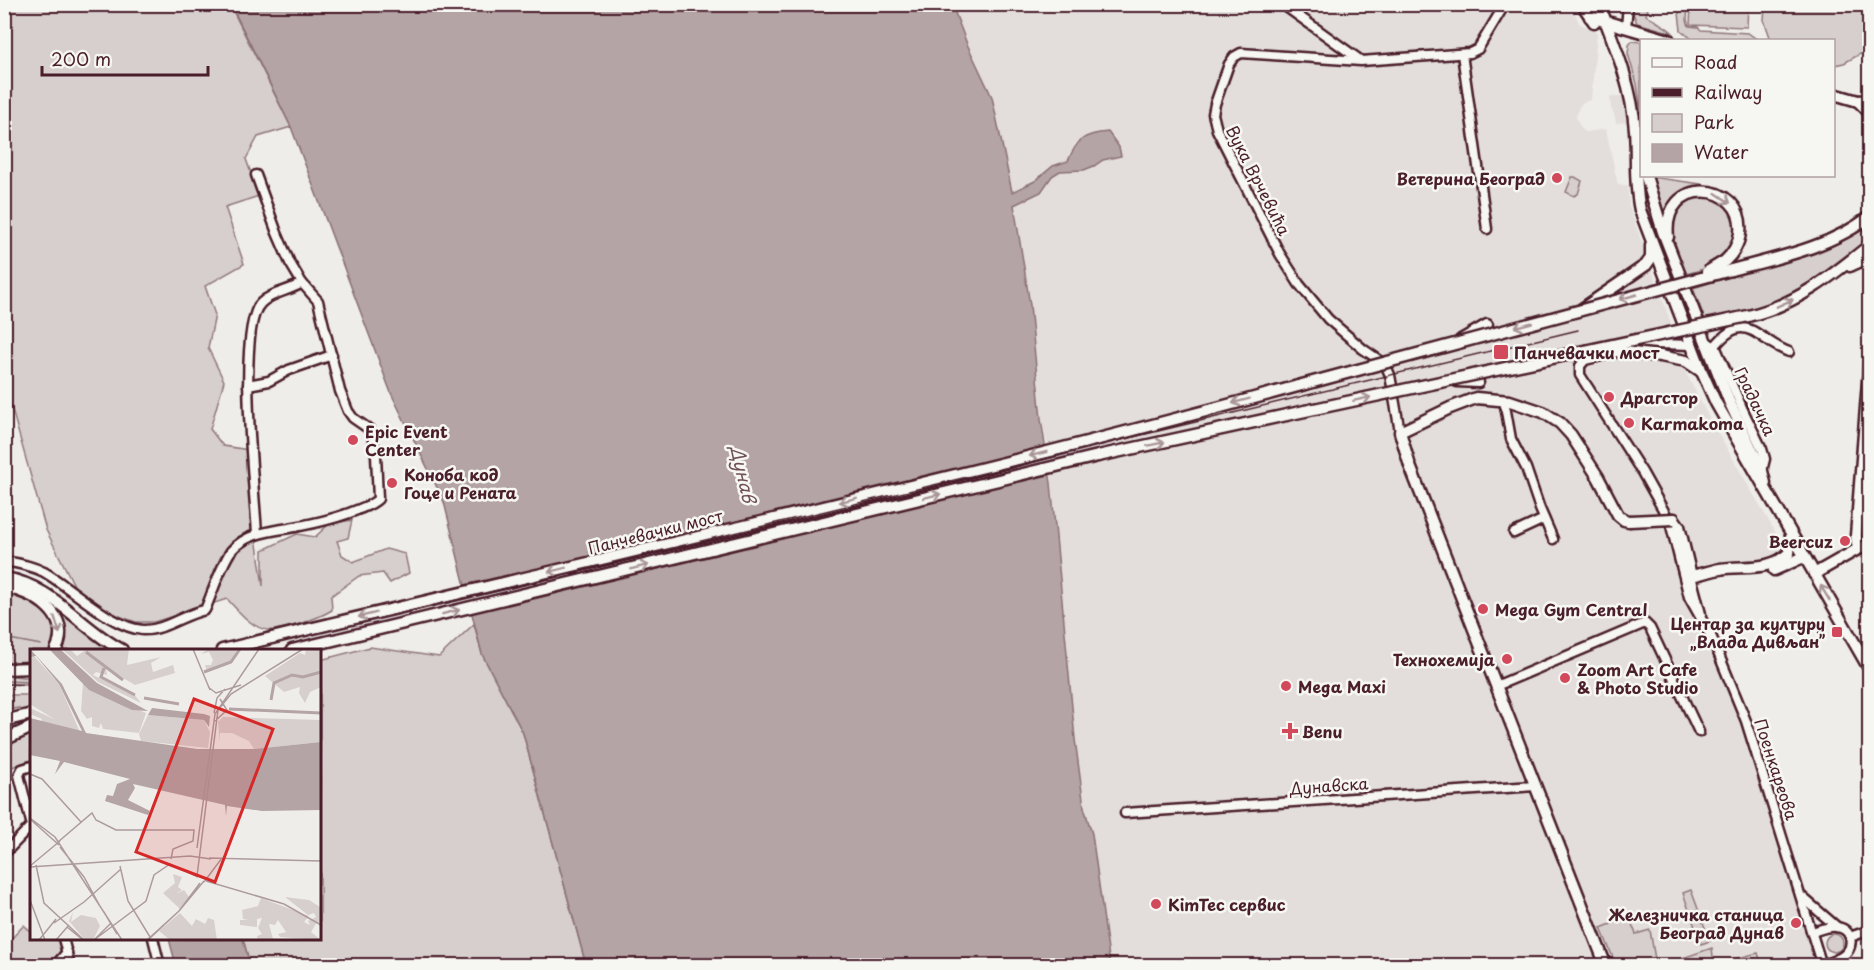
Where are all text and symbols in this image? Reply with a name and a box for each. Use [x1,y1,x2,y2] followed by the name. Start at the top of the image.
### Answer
[42,39,208,77] scale bar
[1640,39,1835,177] legend
[51,45,111,72] text: 200 m
[1694,48,1738,75] text: Road
[1694,78,1762,105] text: Railway
[1694,108,1734,135] text: Park
[1221,121,1297,239] street label: Вука Врчевића
[1694,138,1749,165] text: Water
[1397,166,1545,190] place label: Ветерина Београд
[1550,171,1564,185] marker: Ветерина Београд
[1714,192,1730,204] one-way arrow
[1619,292,1638,303] one-way arrow
[1775,297,1793,308] one-way arrow
[1514,320,1533,332] one-way arrow
[1514,340,1660,364] place label: Панчевачки мост
[1492,343,1510,361] marker: Панчевачки мост
[1730,362,1782,440] street label: Градачка
[1620,385,1698,409] place label: Драгстор
[1602,390,1616,404] marker: Драгстор
[1352,393,1371,404] one-way arrow
[1232,396,1251,407] one-way arrow
[1641,411,1744,435] place label: Karmakoma
[1622,416,1636,430] marker: Karmakoma
[365,419,448,461] place label: Epic Event Center
[346,433,360,447] marker: Epic Event Center
[1146,437,1165,449] one-way arrow
[724,441,764,508] water label: Дунав
[1029,448,1048,460] one-way arrow
[404,462,517,504] place label: Коноба код Гоце и Рената
[385,476,399,490] marker: Коноба код Гоце и Рената
[922,490,941,502] one-way arrow
[839,494,858,506] one-way arrow
[585,503,725,559] street label: Панчевачки мост
[1769,529,1833,553] place label: Beercuz
[1838,534,1852,548] marker: Beercuz
[631,560,650,572] one-way arrow
[547,564,566,576] one-way arrow
[1819,585,1831,602] one-way arrow
[1495,597,1647,621] place label: Mega Gym Central
[1476,602,1490,616] marker: Mega Gym Central
[441,606,460,618] one-way arrow
[358,610,377,622] one-way arrow
[1671,611,1826,653] place label: Центар за културу „Влада Дивљан”
[52,615,63,634] one-way arrow
[1830,625,1844,639] marker: Центар за културу „Влада Дивљан”
[1393,647,1495,671] place label: Технохемија
[30,649,321,940] inset map
[1500,652,1514,666] marker: Технохемија
[1577,657,1698,699] place label: Zoom Art Cafe & Photo Studio
[1558,671,1572,685] marker: Zoom Art Cafe & Photo Studio
[1298,674,1386,698] place label: Mega Maxi
[1279,679,1293,693] marker: Mega Maxi
[1749,715,1805,823] street label: Поенкареова
[1302,719,1343,743] place label: Benu
[1283,724,1297,738] marker: Benu
[1288,770,1369,800] street label: Дунавска
[1168,892,1286,916] place label: KimTec сервис
[1149,897,1163,911] marker: KimTec сервис
[1608,902,1784,944] place label: Железничка станица Београд Дунав
[1789,916,1803,930] marker: Железничка станица Београд Дунав

